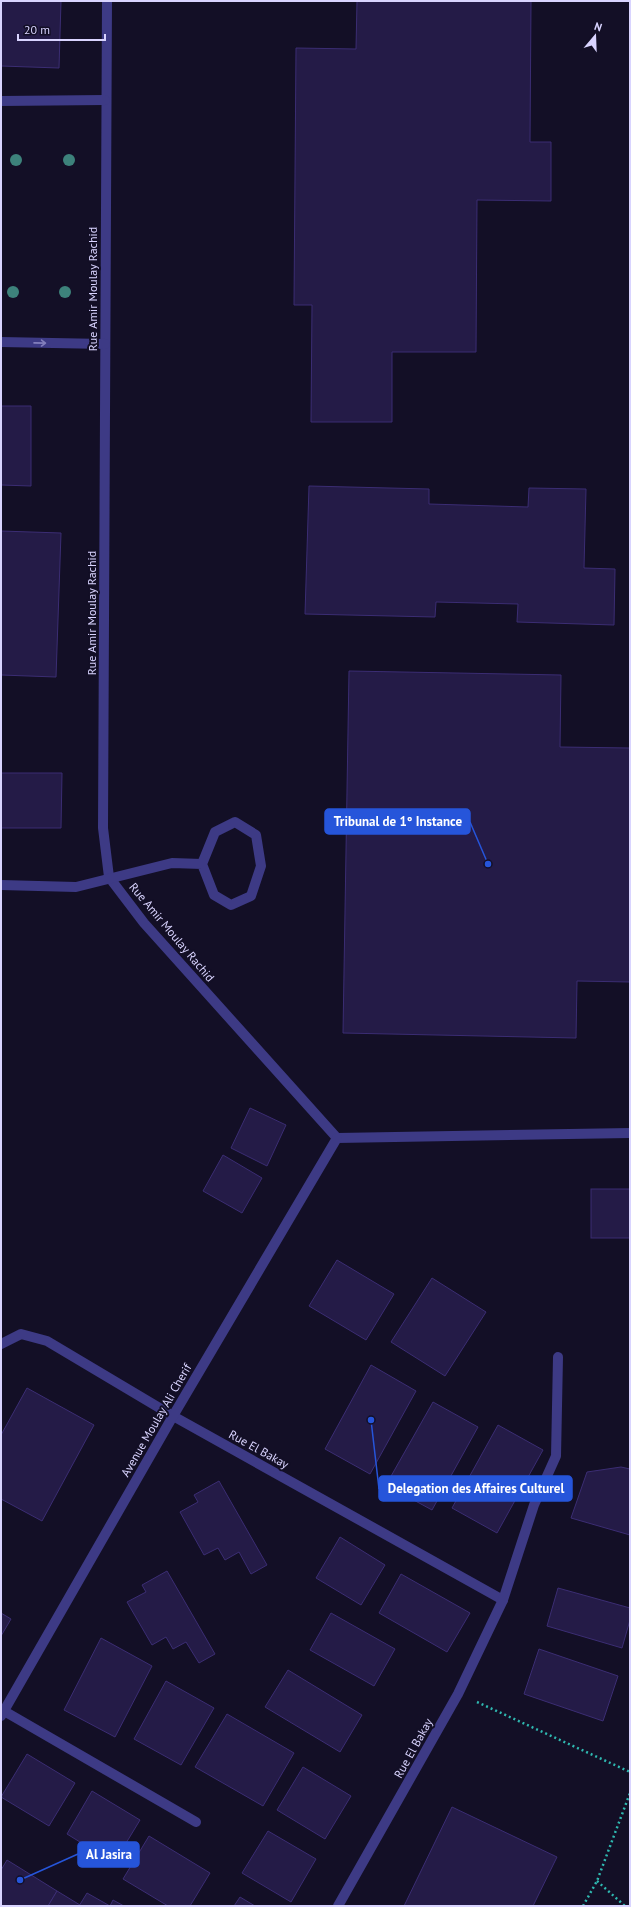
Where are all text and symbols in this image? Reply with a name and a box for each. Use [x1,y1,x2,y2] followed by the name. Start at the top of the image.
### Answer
[18,16,105,42] scale bar
[575,16,615,56] north arrow
[593,19,604,34] text: N
[24,22,50,37] text: 20 m
[85,227,100,351] street label: Rue Amir Moulay Rachid
[33,339,46,347] one-way arrow
[84,551,99,675] street label: Rue Amir Moulay Rachid
[325,809,470,834] callout: Tribunal de 1° Instance
[334,813,463,830] text: Tribunal de 1° Instance
[126,879,218,985] street label: Rue Amir Moulay Rachid
[117,1360,195,1479] street label: Avenue Moulay Ali Cherif
[226,1426,292,1472] street label: Rue El Bakay
[379,1476,572,1501] callout: Delegation des Affaires Culturel
[388,1480,564,1497] text: Delegation des Affaires Culturel
[390,1715,436,1781] street label: Rue El Bakay
[78,1842,139,1867] callout: Al Jasira
[86,1846,132,1863] text: Al Jasira

